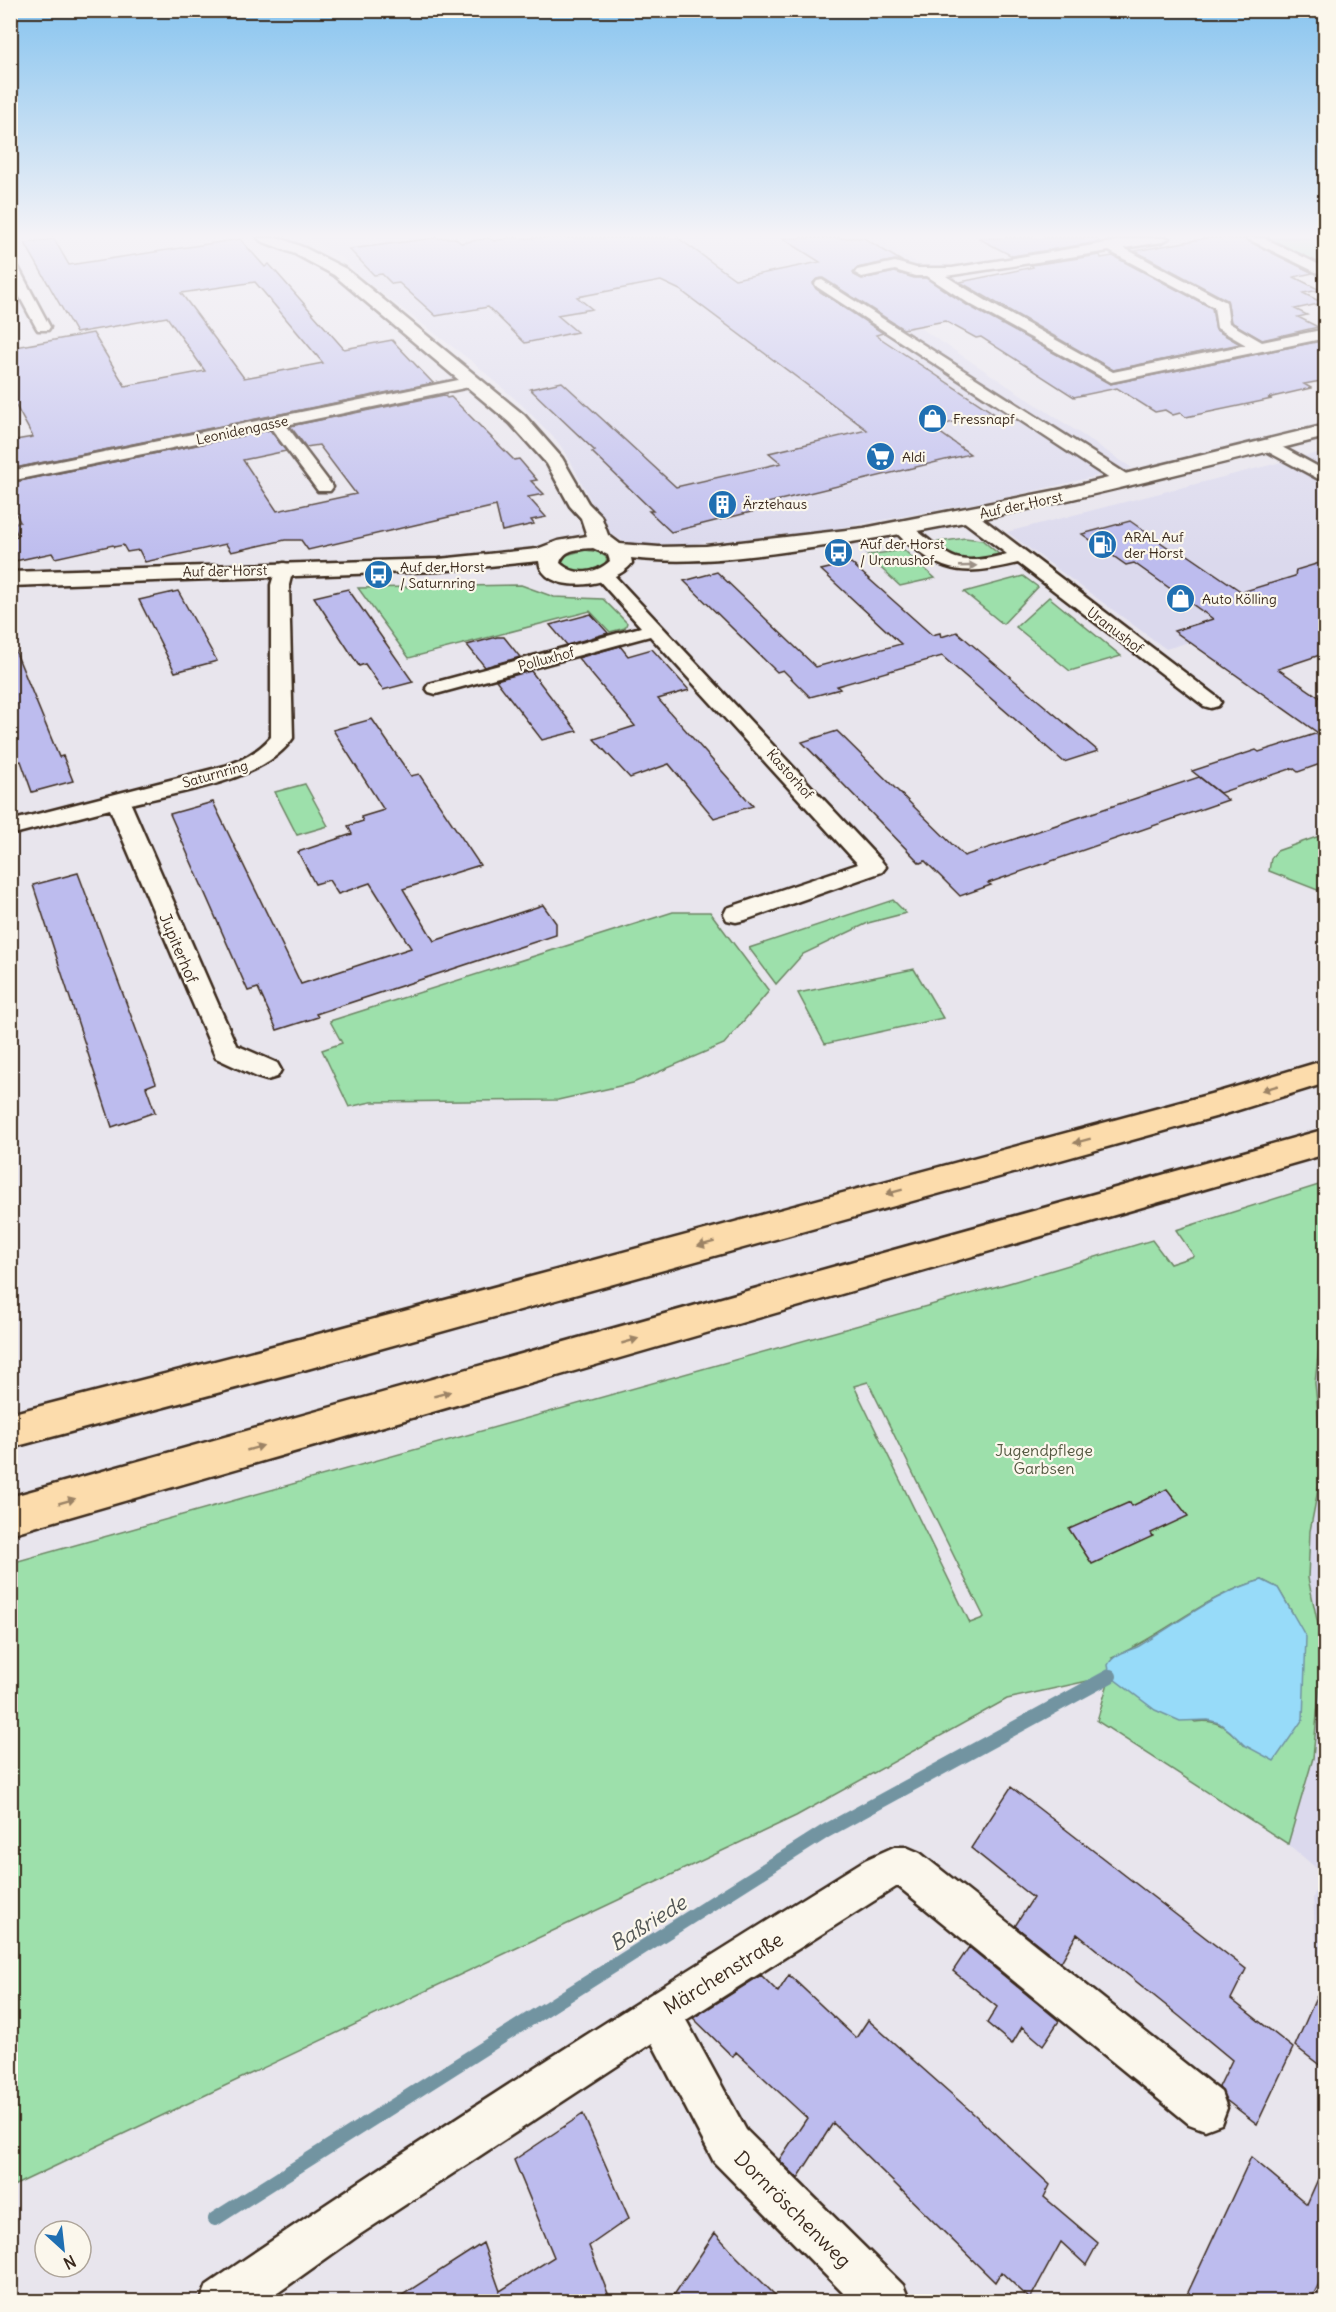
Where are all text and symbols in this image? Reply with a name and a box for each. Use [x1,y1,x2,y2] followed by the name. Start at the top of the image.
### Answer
[916,403,948,435] shop icon: Fressnapf
[953,410,1015,428] place label: Fressnapf
[194,411,290,449] street label: Leonidengasse
[865,441,897,473] supermarket icon: Aldi
[902,448,926,466] place label: Aldi
[978,487,1064,523] street label: Auf der Horst
[706,488,738,520] building icon: Ärztehaus
[743,495,807,513] place label: Ärztehaus
[1124,528,1184,562] place label: ARAL Auf der Horst
[1087,529,1119,561] fuel station icon: ARAL Auf der Horst
[860,535,945,569] place label: Auf der Horst / Uranushof
[823,536,855,568] bus stop icon: Auf der Horst / Uranushof
[400,558,485,592] place label: Auf der Horst / Saturnring
[363,559,395,591] bus stop icon: Auf der Horst / Saturnring
[183,561,268,581] street label: Auf der Horst
[959,562,978,571] one-way arrow
[1165,583,1197,615] shop icon: Auto Kölling
[1202,590,1277,608] place label: Auto Kölling
[1083,603,1147,657] street label: Uranushof
[516,643,577,675] street label: Polluxhof
[763,745,818,803] street label: Kastorhof
[180,756,250,792] street label: Saturnring
[155,910,203,987] street label: Jupiterhof
[1260,1084,1278,1093] one-way arrow
[1073,1137,1091,1146] one-way arrow
[885,1188,903,1198] one-way arrow
[696,1240,714,1249] one-way arrow
[621,1336,639,1345] one-way arrow
[433,1389,451,1398] one-way arrow
[995,1440,1093,1478] park label: Jugendpflege Garbsen
[246,1443,264,1452] one-way arrow
[58,1495,76,1505] one-way arrow
[605,1888,693,1957] water label: Baßriede
[659,1926,787,2020] street label: Märchenstraße
[729,2145,857,2273] street label: Dornröschenweg
[33,2219,93,2279] north arrow
[60,2251,79,2274] text: N

